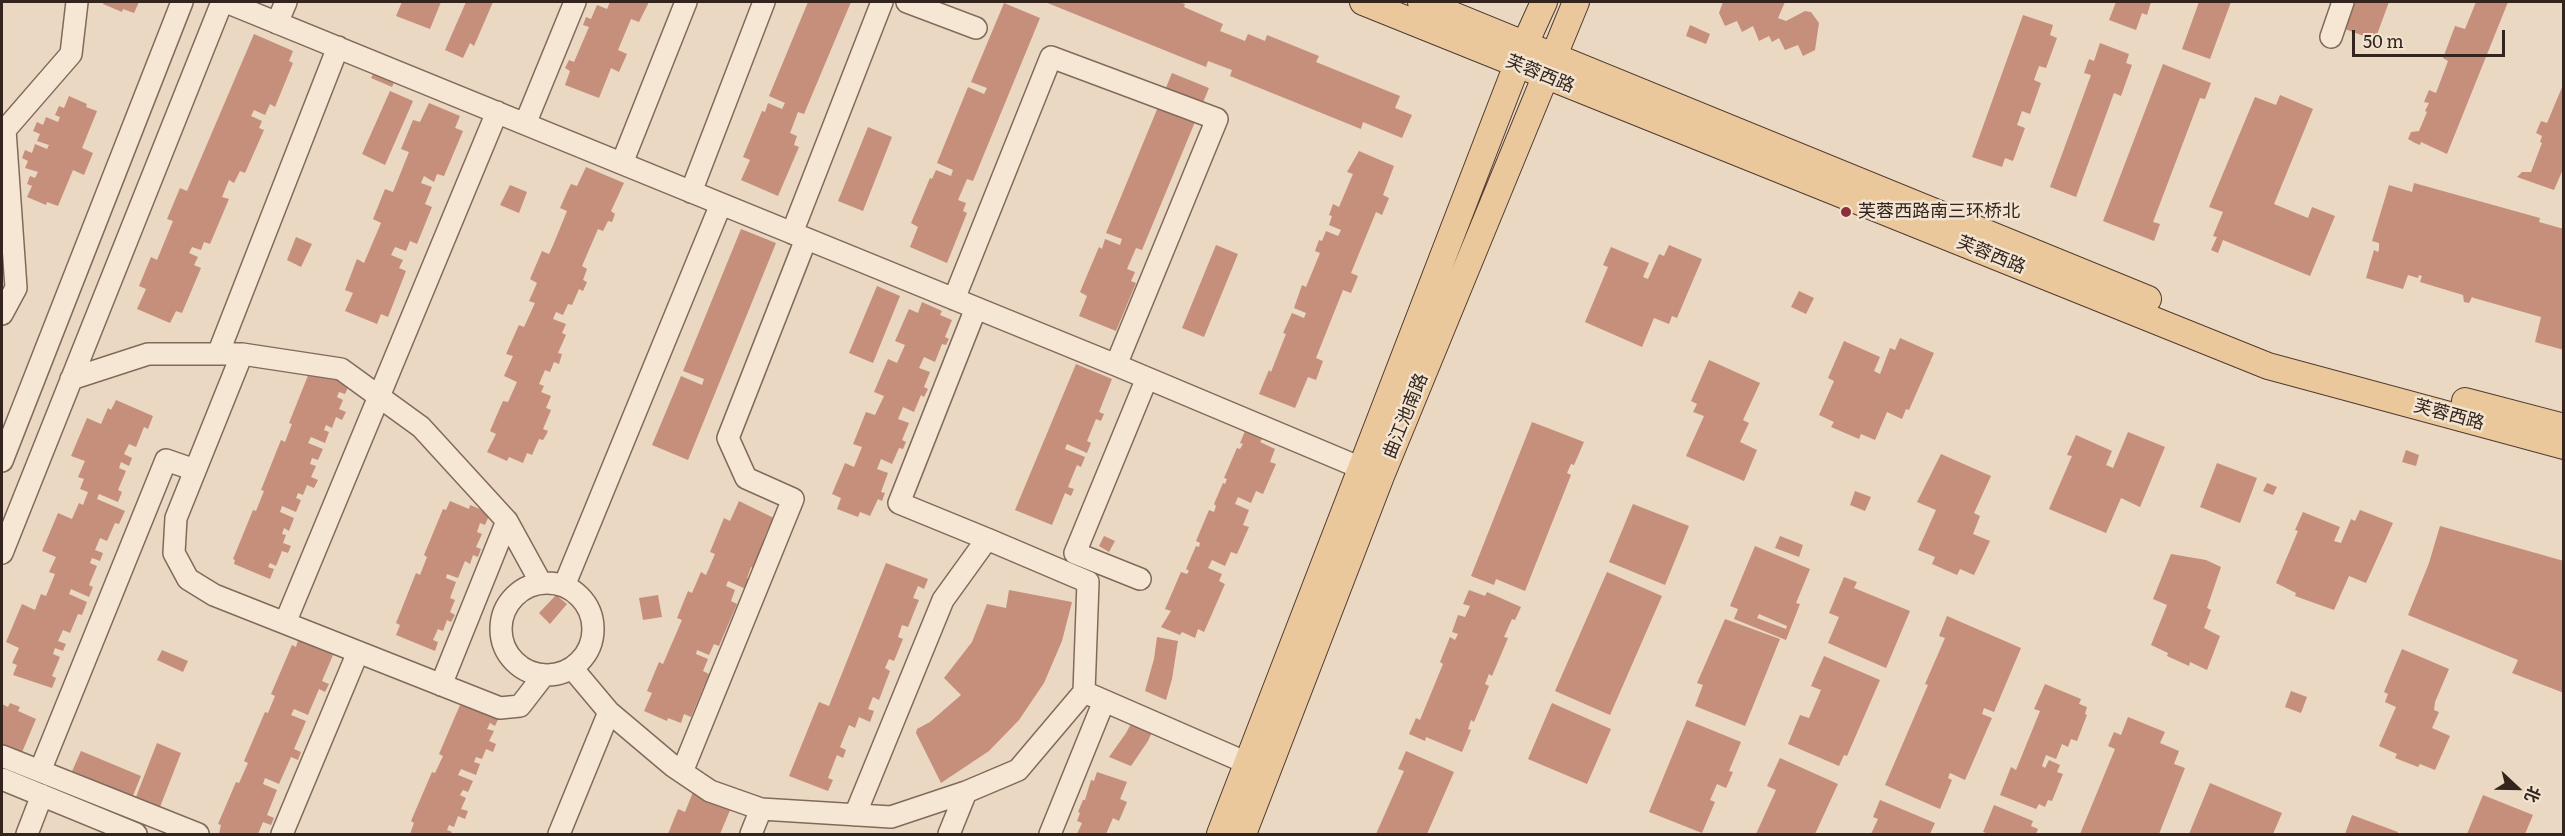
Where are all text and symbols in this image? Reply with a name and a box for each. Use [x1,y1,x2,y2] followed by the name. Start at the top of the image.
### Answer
[2355,18,2508,56] scale bar
[2363,27,2404,54] text: 50 m
[1503,51,1577,97] street label: 芙蓉西路
[1858,201,2020,223] place label: 芙蓉西路南三环桥北
[1839,205,1853,219] marker: 芙蓉西路南三环桥北
[1954,232,2028,278] street label: 芙蓉西路
[1379,370,1433,462] street label: 曲江池南路
[2411,395,2487,435] street label: 芙蓉西路
[2487,758,2547,818] north arrow
[2520,783,2548,807] text: 北

